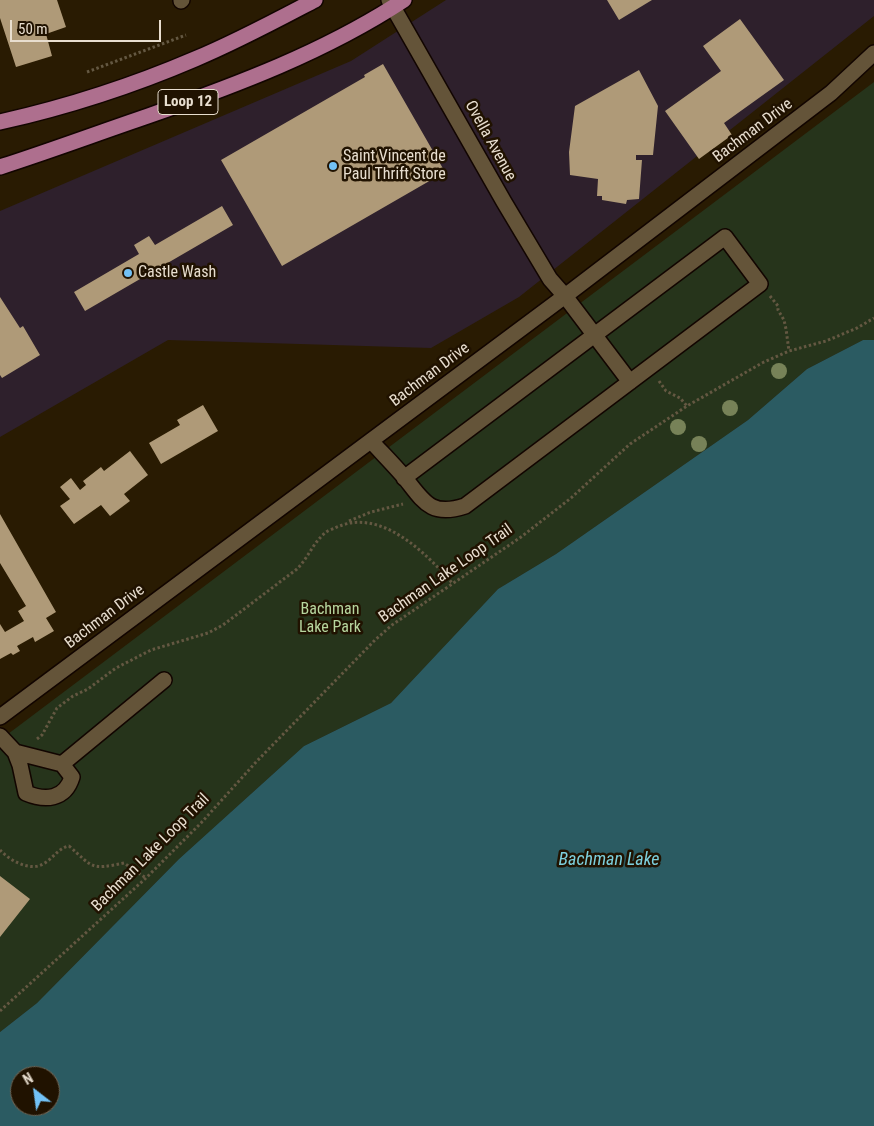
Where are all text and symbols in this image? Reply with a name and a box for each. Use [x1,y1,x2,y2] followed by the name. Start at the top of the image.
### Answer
[12,10,164,42] scale bar
[18,20,48,38] text: 50 m
[158,90,218,114] road number: Loop 12
[709,95,797,167] street label: Bachman Drive
[460,98,520,184] street label: Ovella Avenue
[343,147,446,185] place label: Saint Vincent de Paul Thrift Store
[327,160,339,172] marker: Saint Vincent de Paul Thrift Store
[138,263,216,283] place label: Castle Wash
[122,267,134,279] marker: Castle Wash
[386,339,474,411] street label: Bachman Drive
[375,521,517,627] street label: Bachman Lake Loop Trail
[61,581,149,653] street label: Bachman Drive
[299,600,361,638] park label: Bachman Lake Park
[88,790,214,916] street label: Bachman Lake Loop Trail
[558,849,660,871] water label: Bachman Lake
[10,1066,60,1116] north arrow
[20,1070,36,1088] text: N

